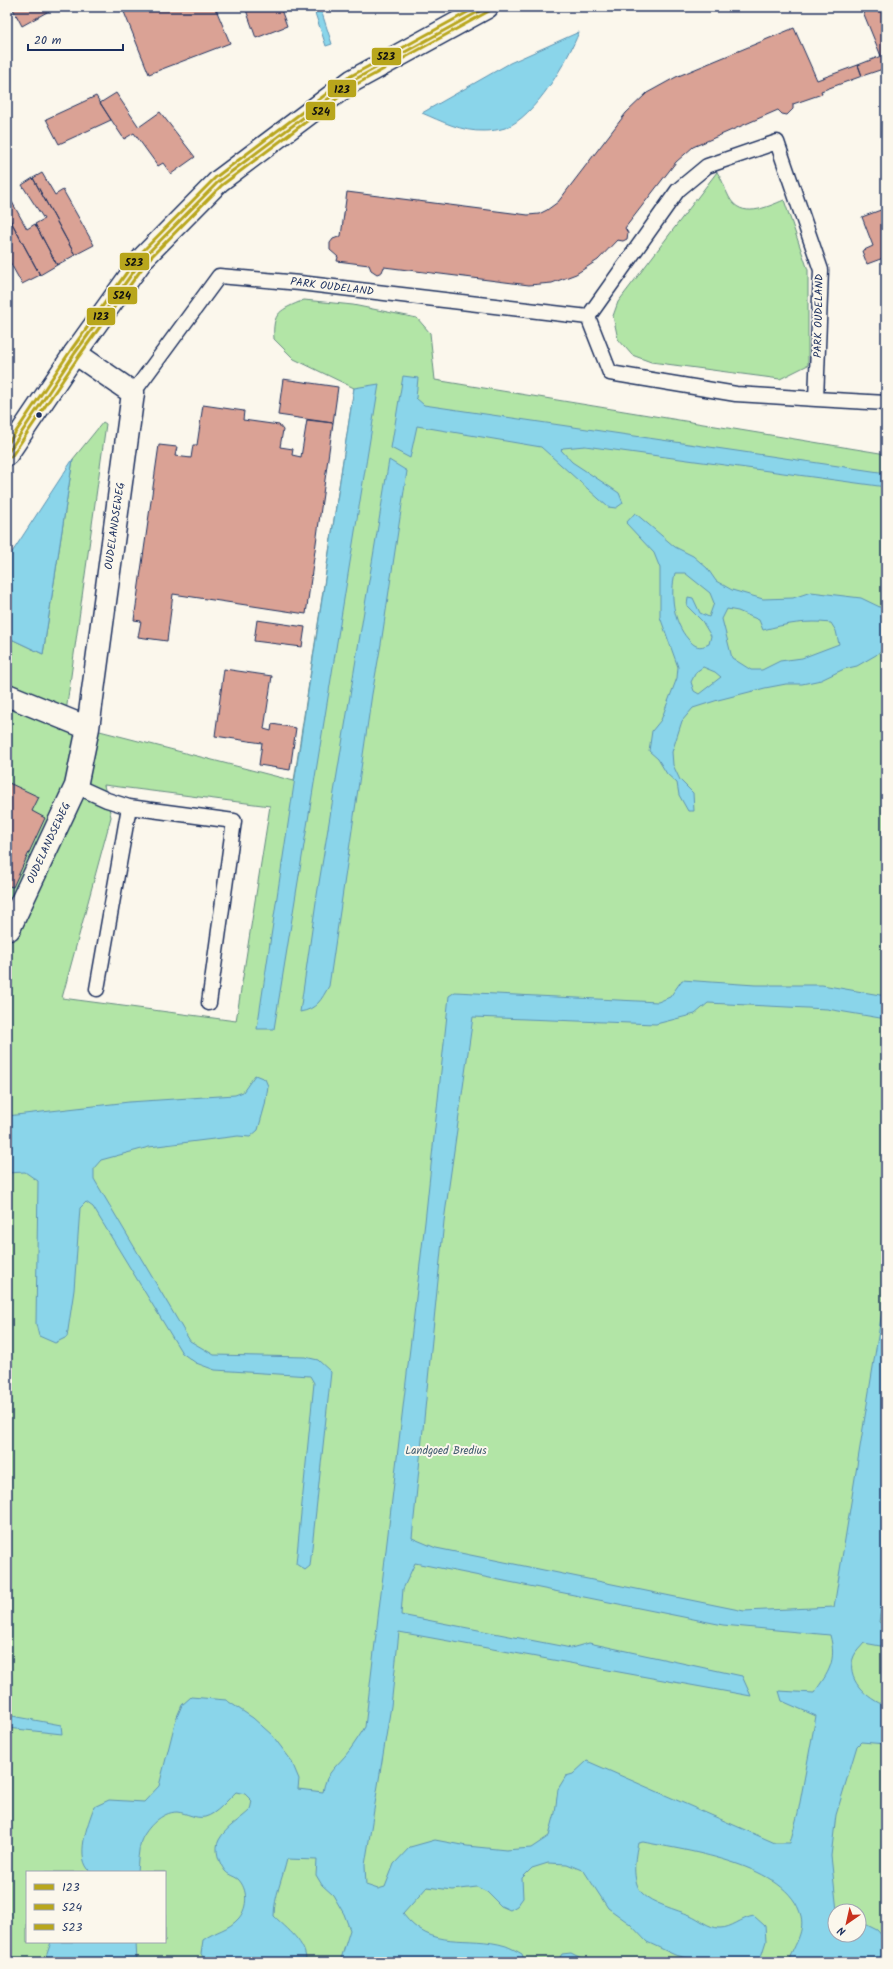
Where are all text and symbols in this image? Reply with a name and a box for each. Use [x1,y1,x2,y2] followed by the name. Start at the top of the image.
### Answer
[28,26,123,52] scale bar
[34,31,62,50] text: 20 m
[371,47,402,66] line badge: 523
[376,48,395,66] text: 523
[327,79,357,98] line badge: 123
[334,81,350,99] text: 123
[305,101,336,121] line badge: 524
[311,103,330,121] text: 524
[119,252,150,271] line badge: 523
[124,254,143,272] text: 523
[289,273,375,301] street label: PARK OUDELAND
[809,274,829,358] street label: PARK OUDELAND
[107,286,138,305] line badge: 524
[112,287,131,305] text: 524
[86,307,116,326] line badge: 123
[93,308,109,326] text: 123
[34,410,44,420] unlabelled marker
[100,481,130,571] street label: OUDELANDSEWEG
[22,799,76,887] street label: OUDELANDSEWEG
[405,1442,487,1460] park label: Landgoed Bredius
[26,1871,166,1943] legend
[62,1878,80,1897] text: 123
[62,1898,82,1917] text: 524
[827,1903,867,1943] north arrow
[62,1918,82,1937] text: 523
[834,1921,850,1940] text: N

